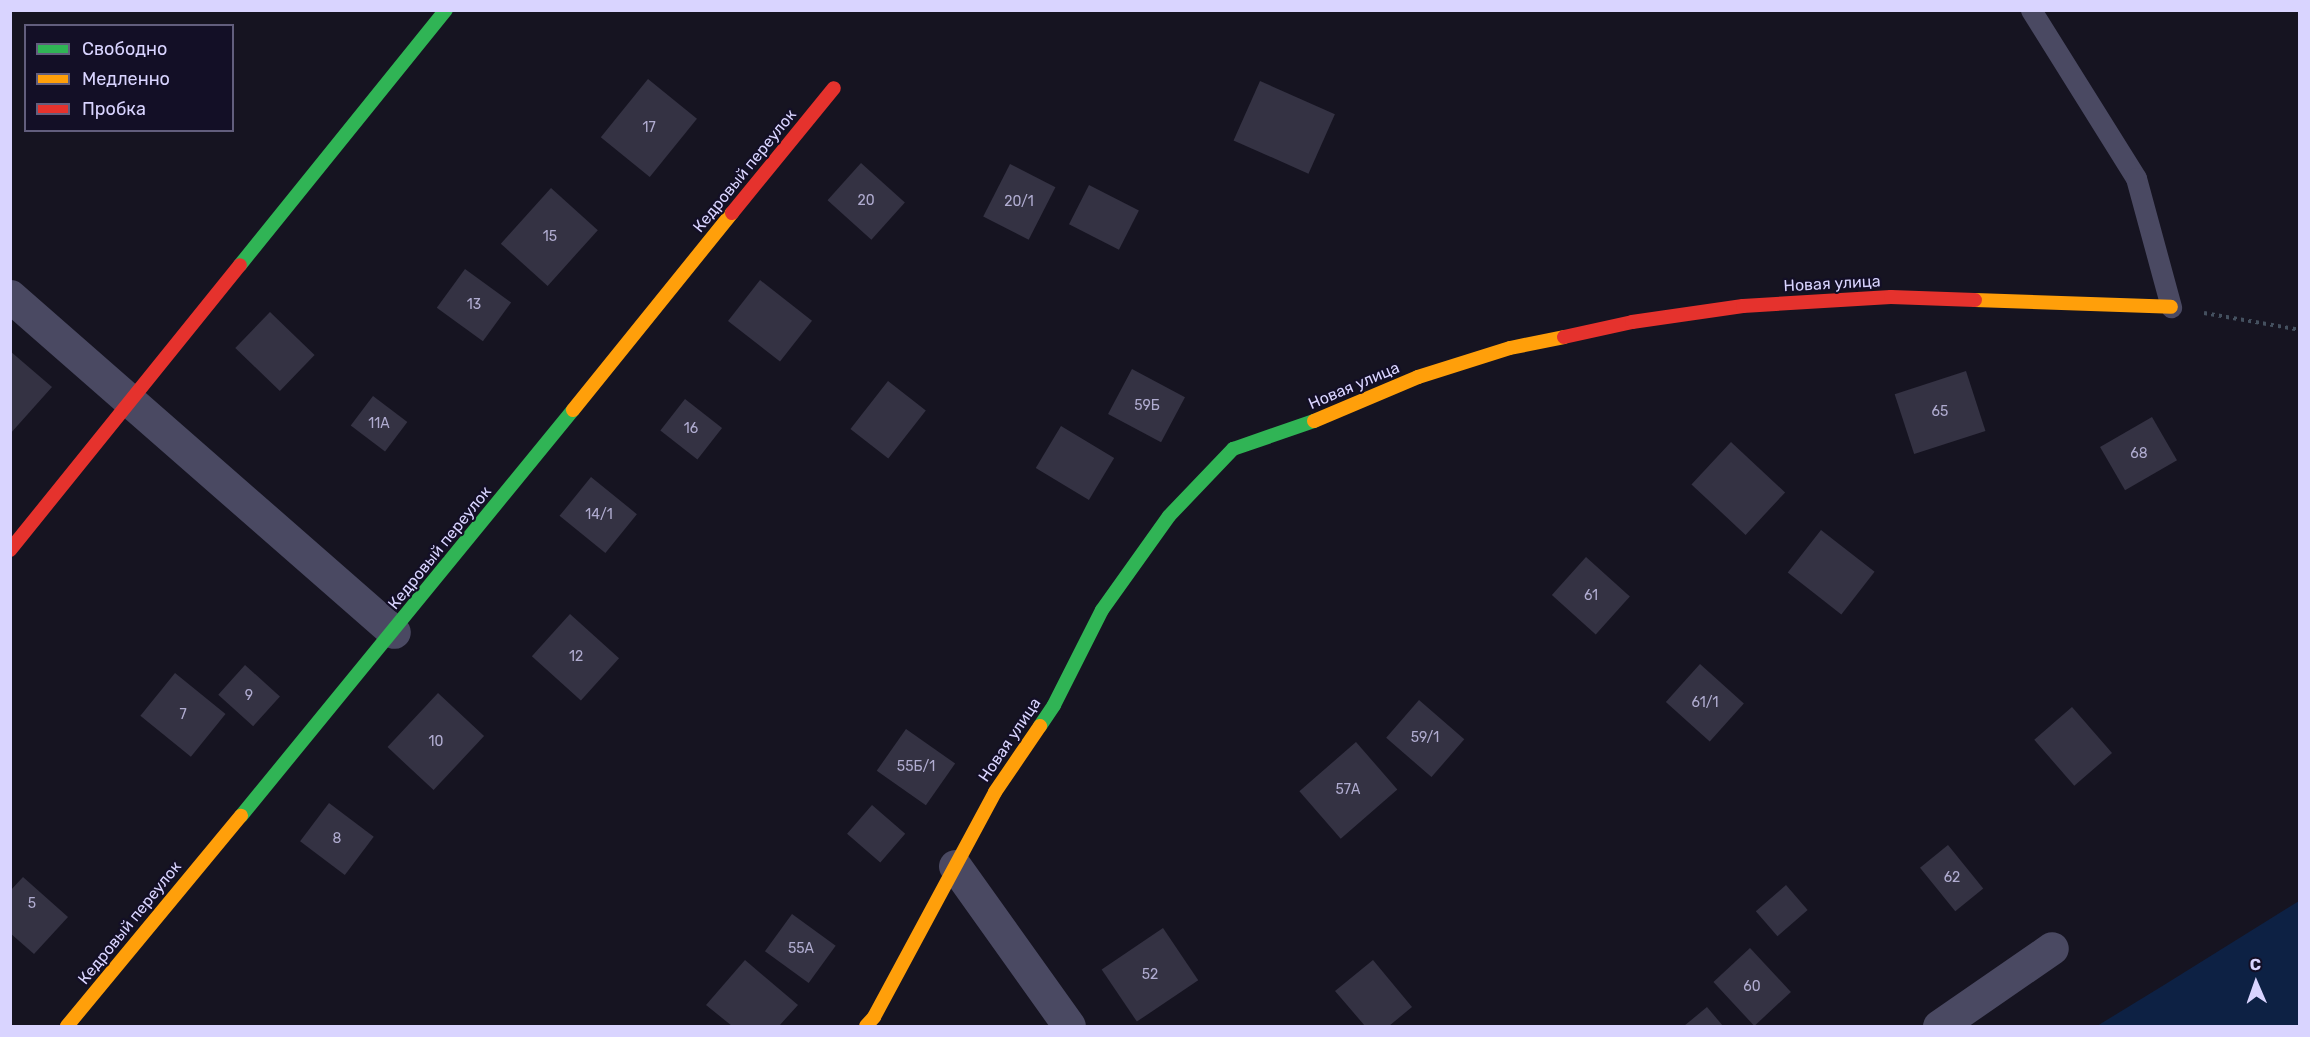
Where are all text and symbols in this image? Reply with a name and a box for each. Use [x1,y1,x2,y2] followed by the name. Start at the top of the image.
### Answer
[24,24,234,132] legend
[82,38,167,60] text: Свободно
[82,68,170,90] text: Медленно
[82,98,146,120] text: Пробка
[689,106,801,236] street label: Кедровый переулок
[642,120,656,136] house number: 17
[857,193,875,209] house number: 20
[1004,194,1034,210] house number: 20/1
[543,229,557,245] house number: 15
[1783,272,1881,296] street label: Новая улица
[467,297,481,313] house number: 13
[1306,358,1402,414] street label: Новая улица
[1134,398,1160,414] house number: 59Б
[1932,404,1948,420] house number: 65
[368,416,390,432] house number: 11А
[684,421,698,437] house number: 16
[2130,446,2148,462] house number: 68
[384,483,496,613] street label: Кедровый переулок
[585,507,613,523] house number: 14/1
[1584,588,1598,604] house number: 61
[569,649,583,665] house number: 12
[245,688,253,704] house number: 9
[975,694,1045,786] street label: Новая улица
[1692,695,1718,711] house number: 61/1
[179,707,187,723] house number: 7
[1411,730,1439,746] house number: 59/1
[429,734,443,750] house number: 10
[897,759,935,775] house number: 55Б/1
[1336,782,1360,798] house number: 57А
[333,831,341,847] house number: 8
[74,858,186,988] street label: Кедровый переулок
[1944,870,1960,886] house number: 62
[28,896,36,912] house number: 5
[788,941,814,957] house number: 55А
[2226,953,2286,1013] north arrow
[2249,955,2261,974] text: С
[1142,967,1158,983] house number: 52
[1743,979,1761,995] house number: 60

